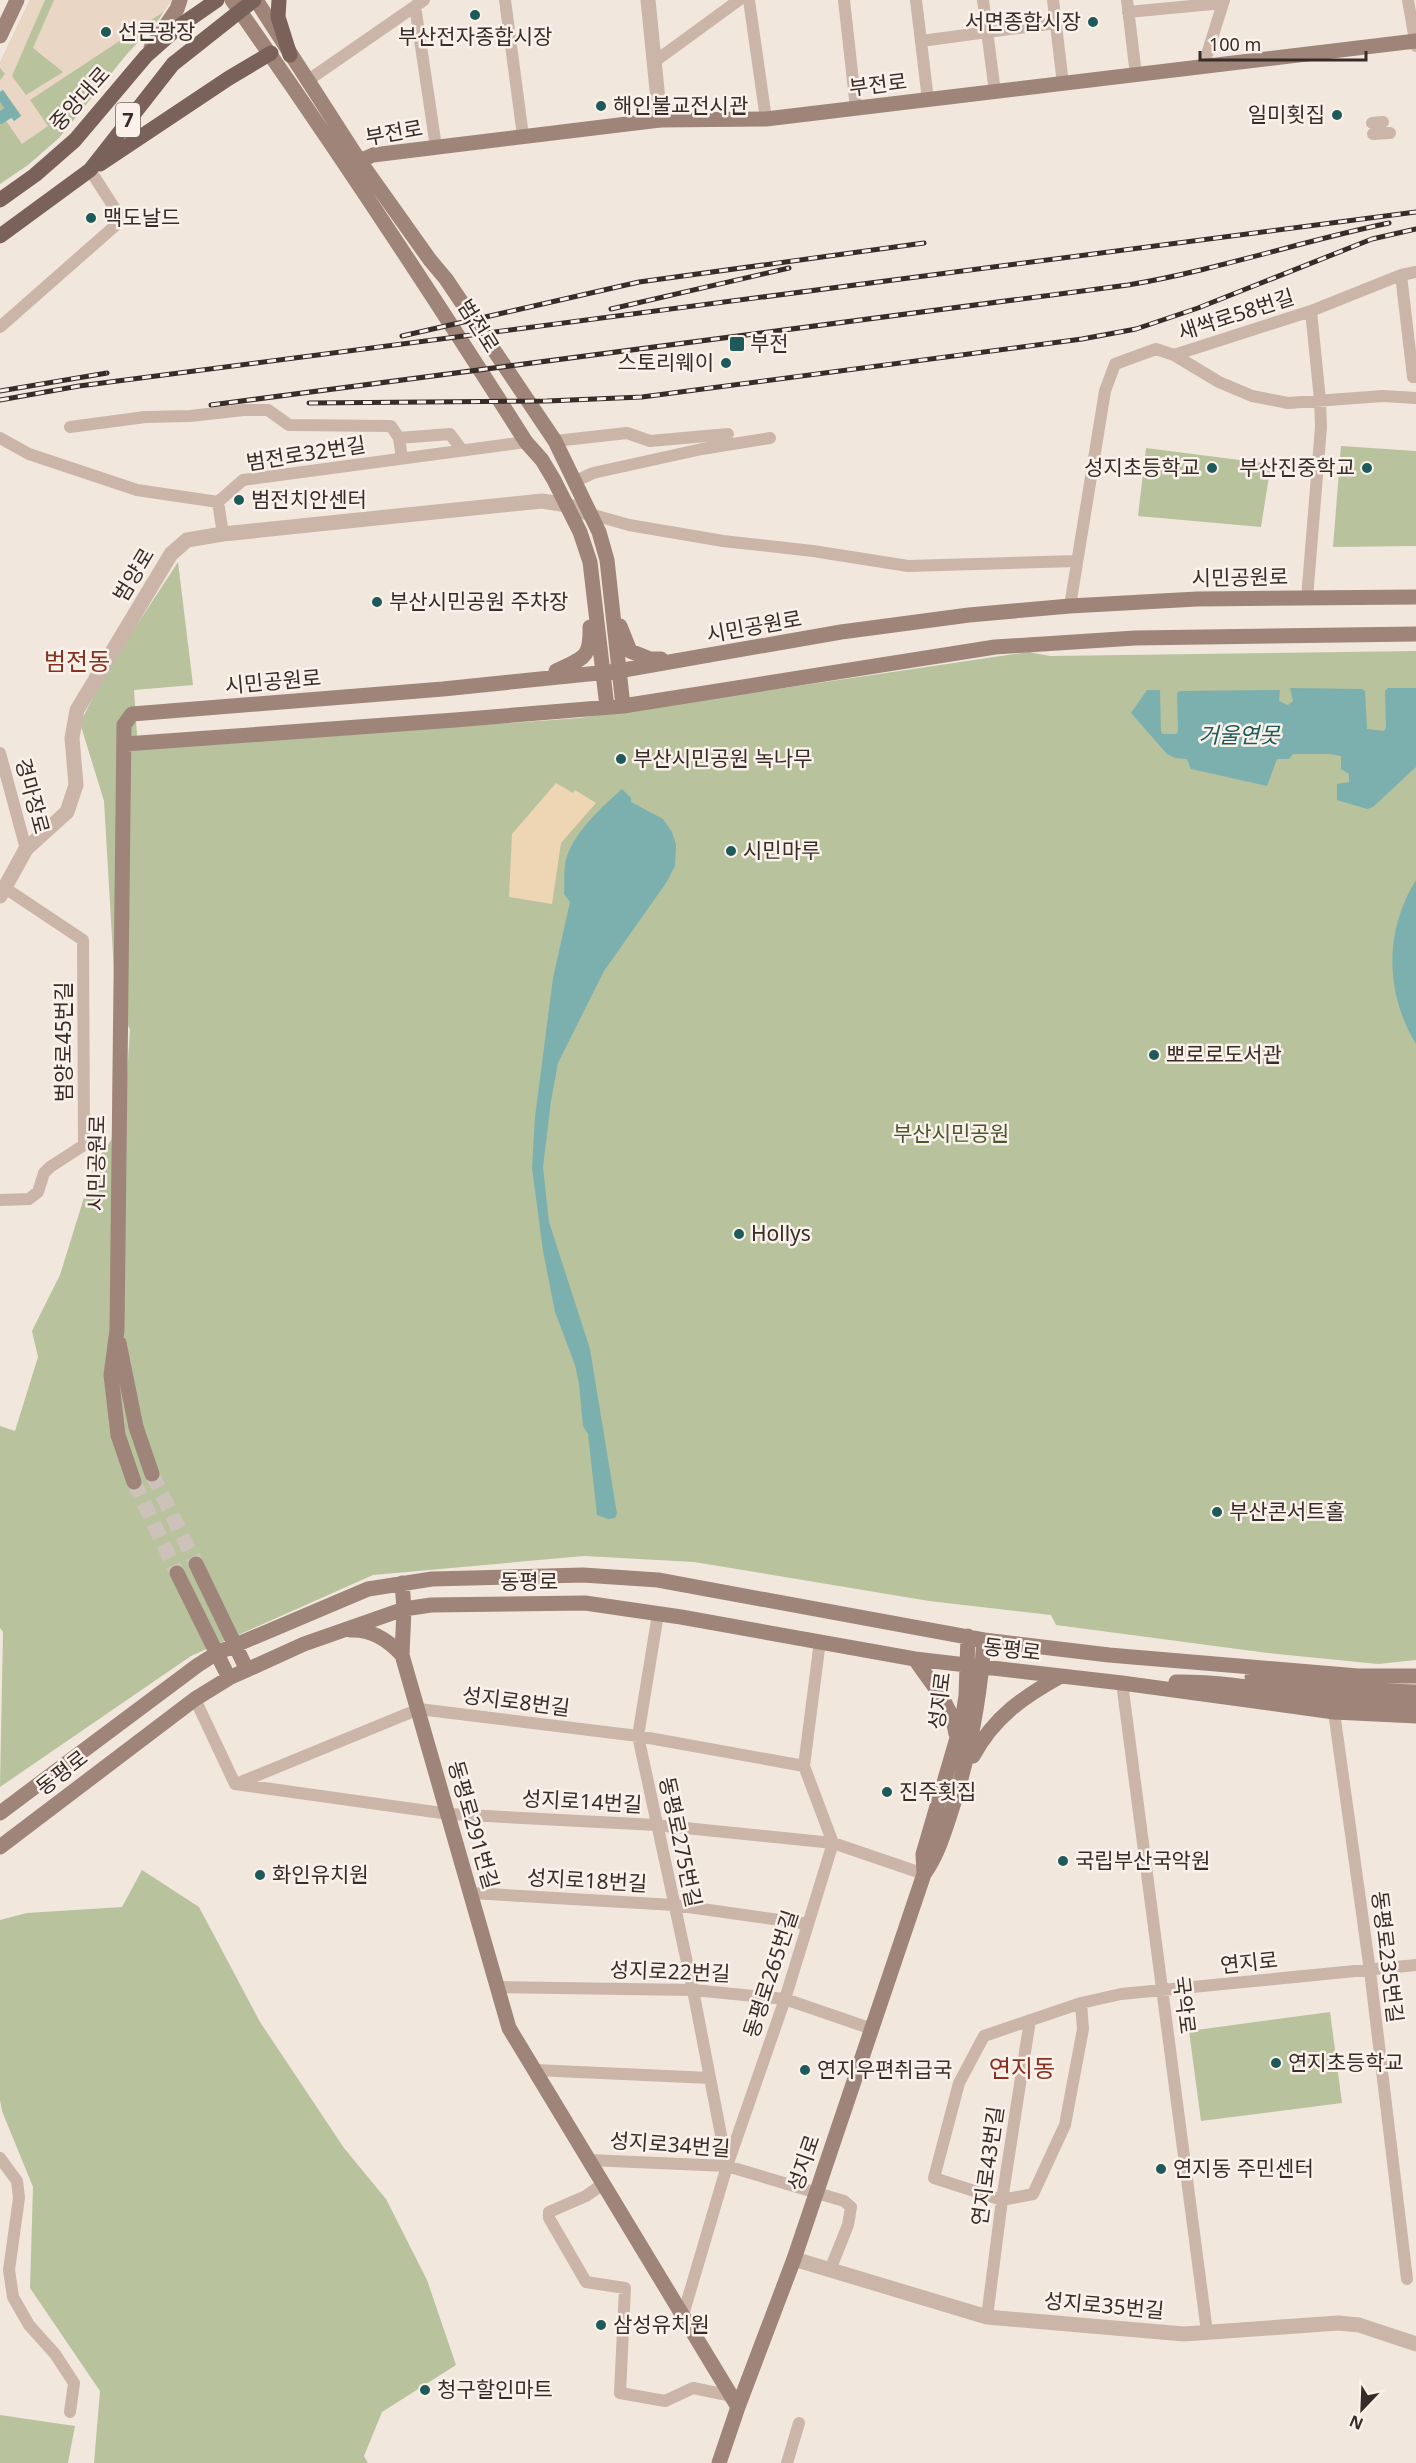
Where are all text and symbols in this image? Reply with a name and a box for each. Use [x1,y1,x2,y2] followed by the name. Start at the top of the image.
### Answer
[965,7,1081,35] place label: 서면종합시장
[468,8,482,22] marker: 부산전자종합시장
[1086,15,1100,29] marker: 서면종합시장
[118,17,195,45] place label: 선큰광장
[398,22,552,50] place label: 부산전자종합시장
[1200,24,1366,62] scale bar
[99,25,113,39] marker: 선큰광장
[1209,32,1261,56] text: 100 m
[43,60,116,136] street label: 중앙대로
[847,67,908,101] street label: 부전로
[613,91,748,119] place label: 해인불교전시관
[594,99,608,113] marker: 해인불교전시관
[1248,100,1325,128] place label: 일미횟집
[116,103,140,137] road number: 7
[1330,108,1344,122] marker: 일미횟집
[363,113,425,151] street label: 부전로
[103,203,180,231] place label: 맥도날드
[84,211,98,225] marker: 맥도날드
[1174,282,1297,346] street label: 새싹로58번길
[452,293,506,357] street label: 범전로
[750,329,789,357] place label: 부전
[728,335,746,353] marker: 부전
[617,348,714,376] place label: 스토리웨이
[719,356,733,370] marker: 스토리웨이
[244,430,368,476] street label: 범전로32번길
[1084,453,1200,481] place label: 성지초등학교
[1239,453,1355,481] place label: 부산진중학교
[1205,461,1219,475] marker: 성지초등학교
[1360,461,1374,475] marker: 부산진중학교
[251,485,367,513] place label: 범전치안센터
[232,493,246,507] marker: 범전치안센터
[106,542,160,607] street label: 범양로
[1191,562,1289,592] street label: 시민공원로
[389,587,568,615] place label: 부산시민공원 주차장
[370,595,384,609] marker: 부산시민공원 주차장
[704,604,804,648] street label: 시민공원로
[44,644,110,677] district label: 범전동
[224,663,322,699] street label: 시민공원로
[1199,719,1281,749] water label: 거울연못
[633,744,812,772] place label: 부산시민공원 녹나무
[614,752,628,766] marker: 부산시민공원 녹나무
[9,755,56,837] street label: 경마장로
[743,836,820,864] place label: 시민마루
[724,844,738,858] marker: 시민마루
[49,982,77,1102] street label: 범양로45번길
[1166,1040,1282,1068] place label: 뽀로로도서관
[1147,1048,1161,1062] marker: 뽀로로도서관
[81,1114,111,1212] street label: 시민공원로
[893,1119,1009,1147] park label: 부산시민공원
[751,1219,811,1247] place label: Hollys
[732,1227,746,1241] marker: Hollys
[1229,1497,1345,1525] place label: 부산콘서트홀
[1210,1505,1224,1519] marker: 부산콘서트홀
[500,1567,558,1595] street label: 동평로
[982,1632,1043,1666] street label: 동평로
[922,1670,956,1731] street label: 성지로
[461,1680,572,1722] street label: 성지로8번길
[30,1743,93,1801] street label: 동평로
[442,1757,506,1892] street label: 동평로291번길
[653,1774,708,1910] street label: 동평로275번길
[899,1777,976,1805] place label: 진주횟집
[521,1784,643,1818] street label: 성지로14번길
[880,1785,894,1799] marker: 진주횟집
[1075,1846,1210,1874] place label: 국립부산국악원
[1056,1854,1070,1868] marker: 국립부산국악원
[272,1860,369,1888] place label: 화인유치원
[526,1863,648,1897] street label: 성지로18번길
[253,1868,267,1882] marker: 화인유치원
[1366,1889,1410,2024] street label: 동평로235번길
[736,1906,804,2041] street label: 동평로265번길
[1219,1945,1279,1979] street label: 연지로
[609,1955,731,1987] street label: 성지로22번길
[1168,1974,1202,2035] street label: 국악로
[1288,2048,1404,2076] place label: 연지초등학교
[989,2051,1055,2084] district label: 연지동
[817,2055,952,2083] place label: 연지우편취급국
[1269,2056,1283,2070] marker: 연지초등학교
[798,2063,812,2077] marker: 연지우편취급국
[965,2104,1009,2228] street label: 연지로43번길
[609,2126,731,2162] street label: 성지로34번길
[780,2131,826,2195] street label: 성지로
[1173,2154,1314,2182] place label: 연지동 주민센터
[1154,2162,1168,2176] marker: 연지동 주민센터
[1043,2286,1165,2324] street label: 성지로35번길
[613,2310,710,2338] place label: 삼성유치원
[594,2318,608,2332] marker: 삼성유치원
[437,2375,553,2403] place label: 청구할인마트
[1332,2379,1392,2439] north arrow
[418,2383,432,2397] marker: 청구할인마트
[1346,2410,1366,2435] text: N

